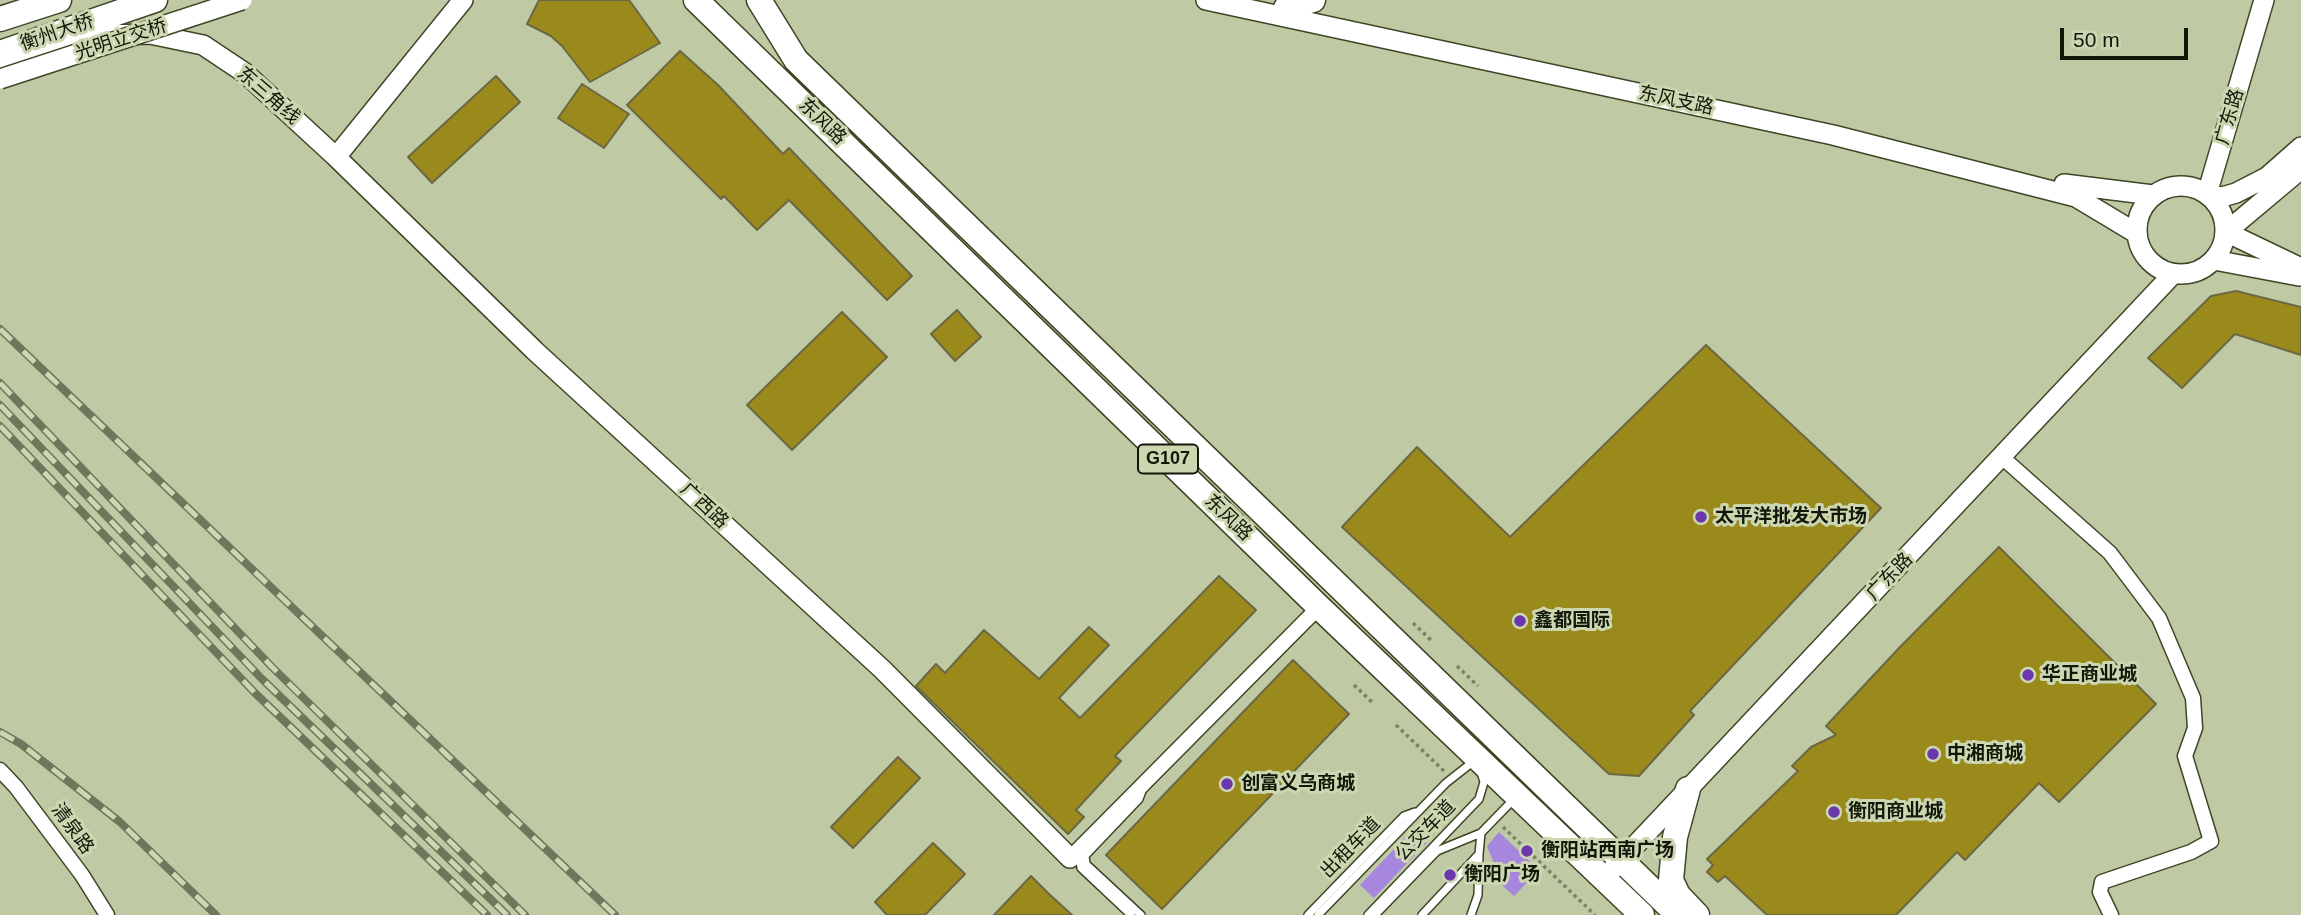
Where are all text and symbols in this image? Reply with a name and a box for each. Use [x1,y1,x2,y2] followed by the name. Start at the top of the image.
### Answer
[17,10,97,56] street label: 衡州大桥
[72,14,170,66] street label: 光明立交桥
[2063,14,2191,58] scale bar
[2073,28,2120,51] text: 50 m
[232,62,304,130] street label: 东三角线
[1636,82,1716,120] street label: 东风支路
[2211,86,2249,148] street label: 广东路
[794,94,850,150] street label: 东风路
[1138,444,1198,474] road number: G107
[675,478,733,534] street label: 广西路
[1200,490,1256,546] street label: 东风路
[1715,506,1867,528] place label: 太平洋批发大市场
[1693,509,1709,525] marker: 太平洋批发大市场
[1862,549,1918,605] street label: 广东路
[1534,610,1610,632] place label: 鑫都国际
[1512,613,1528,629] marker: 鑫都国际
[2042,664,2137,686] place label: 华正商业城
[2020,667,2036,683] marker: 华正商业城
[1947,743,2023,765] place label: 中湘商城
[1925,746,1941,762] marker: 中湘商城
[1241,773,1355,795] place label: 创富义乌商城
[1219,776,1235,792] marker: 创富义乌商城
[1391,796,1461,866] street label: 公交车道
[46,799,98,859] street label: 清泉路
[1848,801,1943,823] place label: 衡阳商业城
[1826,804,1842,820] marker: 衡阳商业城
[1316,813,1386,883] street label: 出租车道
[1541,840,1674,862] place label: 衡阳站西南广场
[1519,843,1535,859] marker: 衡阳站西南广场
[1464,864,1540,886] place label: 衡阳广场
[1442,867,1458,883] marker: 衡阳广场

